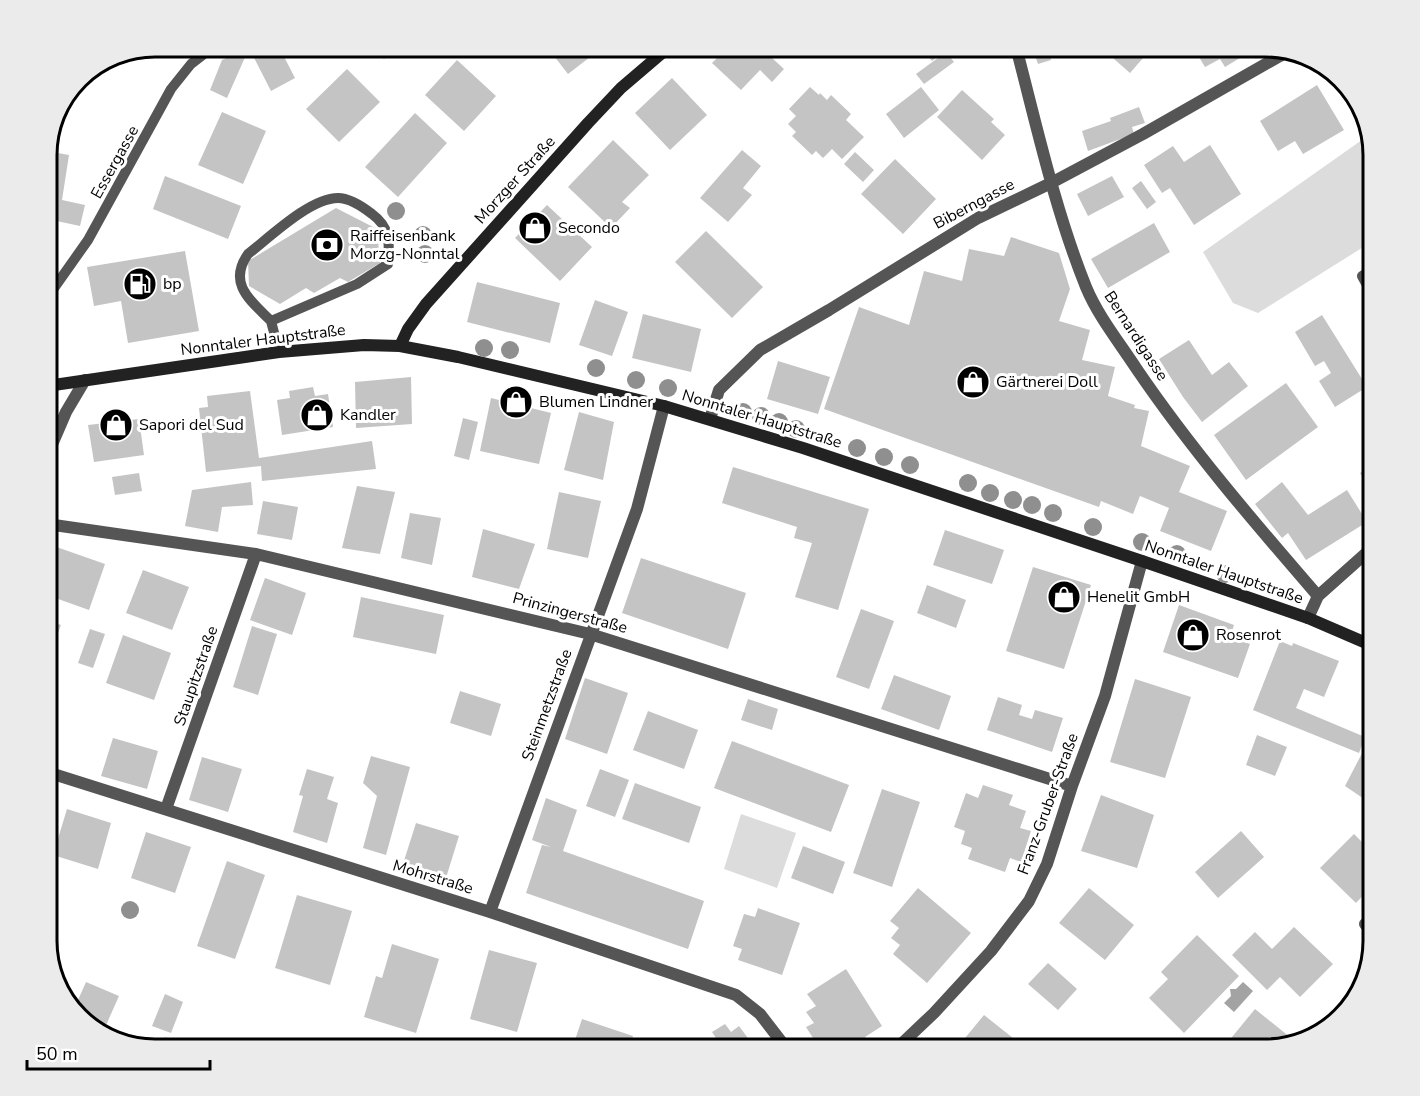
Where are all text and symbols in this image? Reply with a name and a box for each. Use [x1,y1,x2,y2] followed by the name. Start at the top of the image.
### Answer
[86,121,144,203] street label: Essergasse
[470,131,560,229] street label: Morzger Straße
[930,173,1018,235] street label: Biberngasse
[517,210,553,246] shop icon: Secondo
[558,217,620,239] place label: Secondo
[350,225,460,265] place label: Raiffeisenbank Morzg-Nonntal
[309,227,345,263] bank icon: Raiffeisenbank Morzg-Nonntal
[122,266,158,302] fuel station icon: bp
[163,273,182,295] place label: bp
[1099,287,1173,385] street label: Bernardigasse
[179,319,347,361] street label: Nonntaler Hauptstraße
[955,364,991,400] shop icon: Gärtnerei Doll
[996,371,1098,393] place label: Gärtnerei Doll
[498,384,534,420] shop icon: Blumen Lindner
[679,384,845,454] street label: Nonntaler Hauptstraße
[539,391,653,413] place label: Blumen Lindner
[299,397,335,433] shop icon: Kandler
[340,404,396,426] place label: Kandler
[98,407,134,443] shop icon: Sapori del Sud
[139,414,244,436] place label: Sapori del Sud
[1142,535,1306,609] street label: Nonntaler Hauptstraße
[1046,579,1082,615] shop icon: Henelit GmbH
[1087,586,1190,608] place label: Henelit GmbH
[510,587,630,639] street label: Prinzingerstraße
[1175,617,1211,653] shop icon: Rosenrot
[169,623,223,729] street label: Staupitzstraße
[1216,624,1281,646] place label: Rosenrot
[517,646,577,764] street label: Steinmetzstraße
[1012,730,1084,878] street label: Franz-Gruber-Straße
[390,854,476,900] street label: Mohrstraße
[27,1033,210,1071] scale bar
[36,1042,78,1066] text: 50 m

